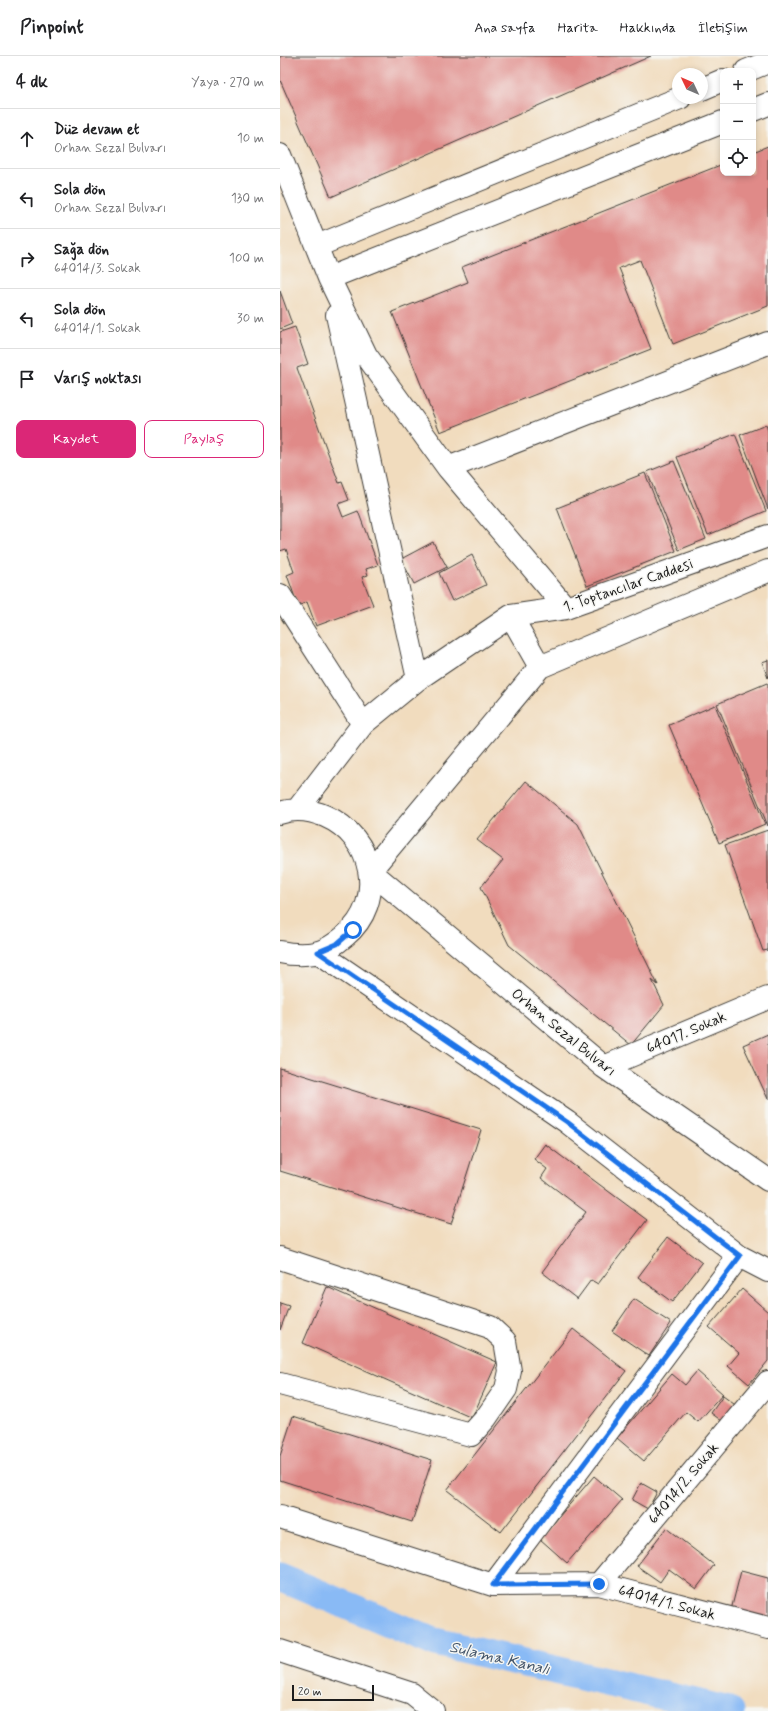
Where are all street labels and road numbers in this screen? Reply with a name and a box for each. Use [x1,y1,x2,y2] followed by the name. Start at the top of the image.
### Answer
[560,554,696,618] street label: 1. Toptancılar Caddesi
[507,984,620,1081] street label: Orhan Sezal Bulvarı
[643,1007,729,1059] street label: 64017. Sokak
[644,1439,724,1529] street label: 64014/2. Sokak
[616,1580,718,1626] street label: 64014/1. Sokak

